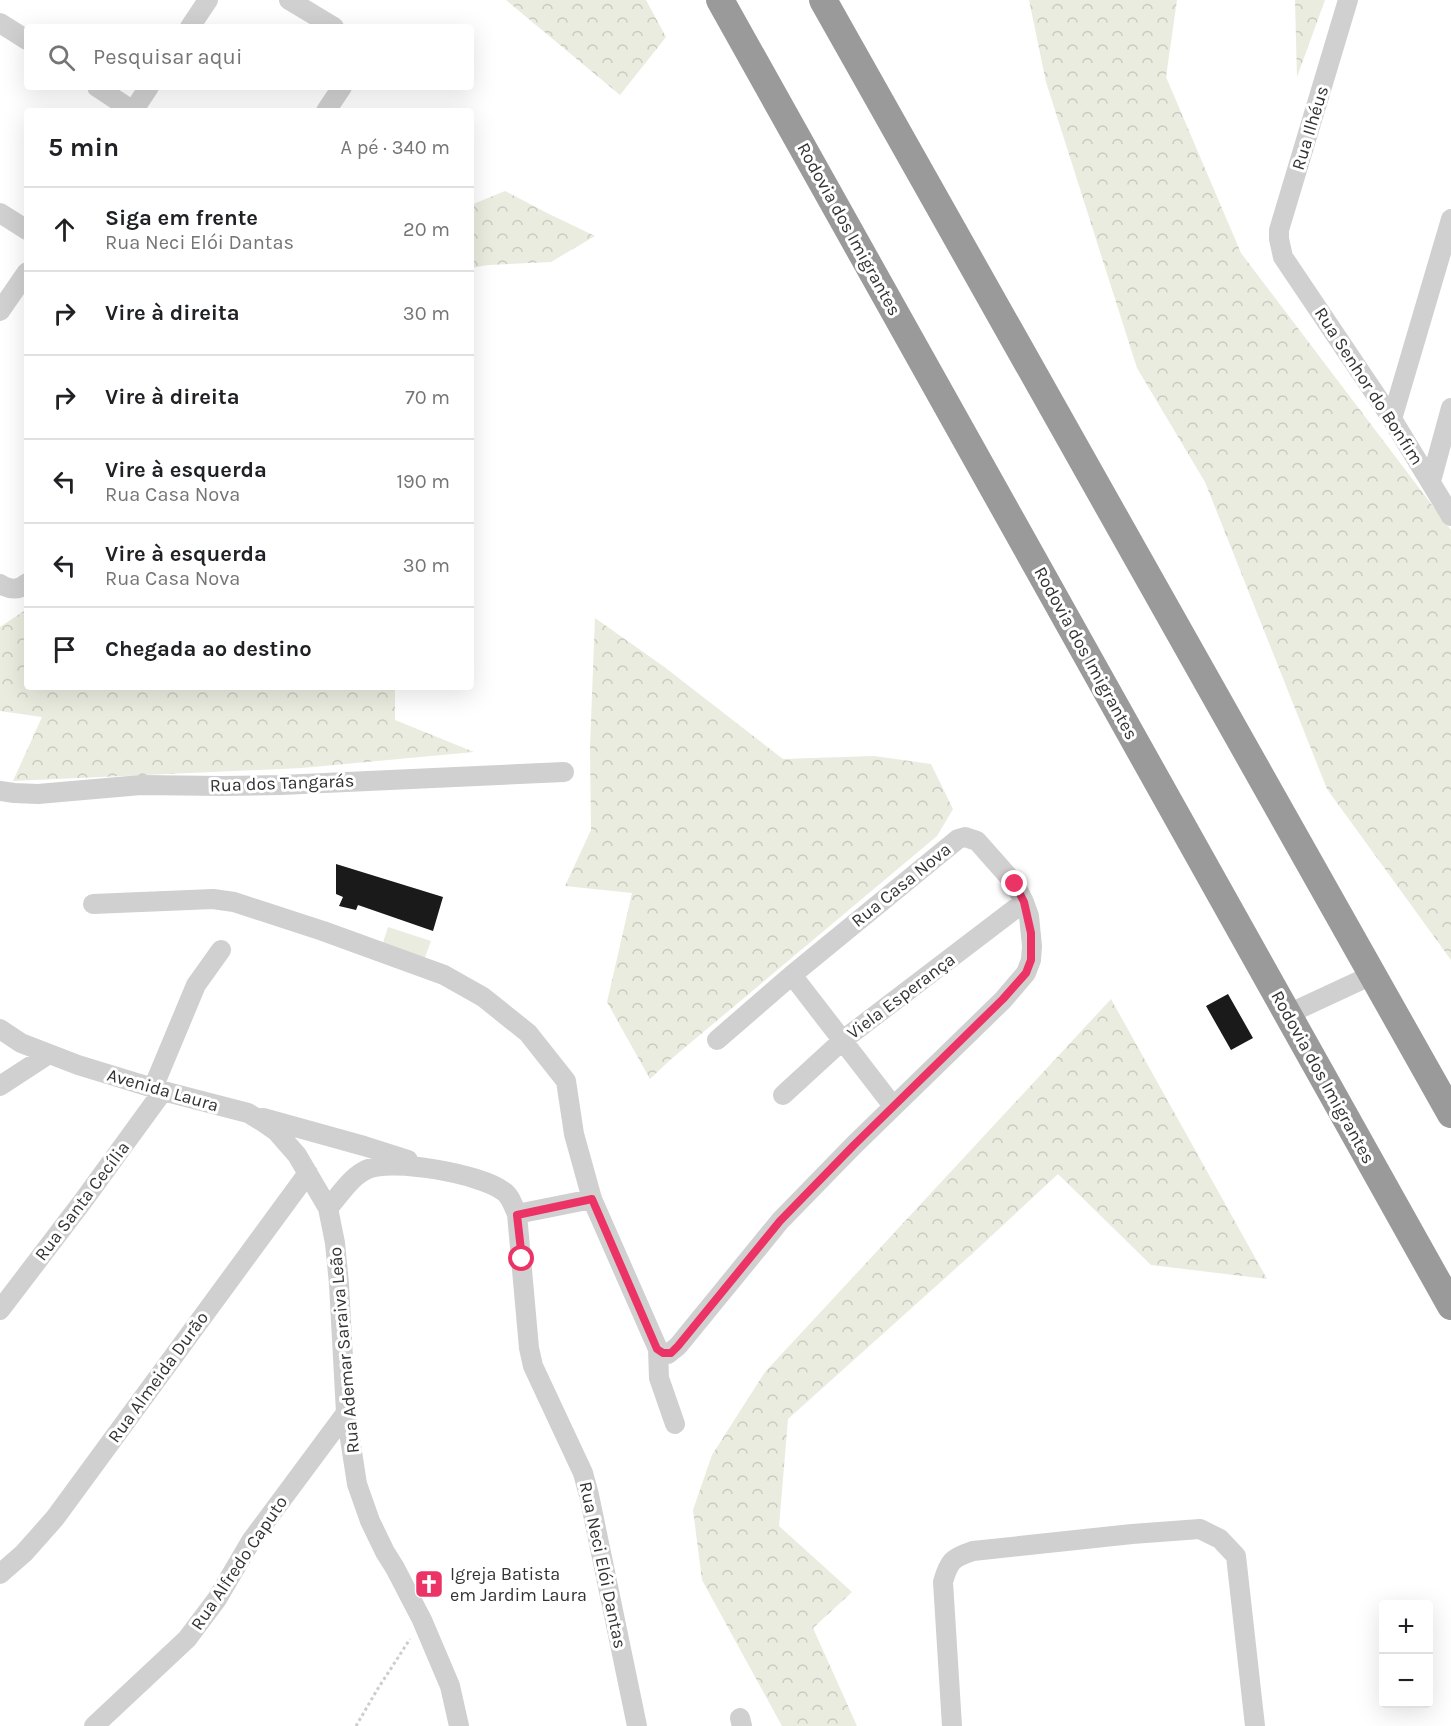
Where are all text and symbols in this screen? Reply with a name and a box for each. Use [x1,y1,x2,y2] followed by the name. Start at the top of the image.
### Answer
[24,24,474,90] search box
[45,41,78,74] icon: search
[93,44,242,70] text: Pesquisar aqui
[1287,83,1333,173] street label: Rua Ilhéus
[48,132,119,163] text: 5 min
[340,136,450,159] text: A pé · 340 m
[792,139,906,319] street label: Rodovia dos Imigrantes
[105,205,258,231] text: Siga em frente
[48,213,81,246] icon: ahead
[403,218,450,241] text: 20 m
[105,231,294,254] text: Rua Neci Elói Dantas
[48,297,81,330] icon: right
[105,300,240,326] text: Vire à direita
[403,302,450,325] text: 30 m
[1310,303,1428,469] street label: Rua Senhor do Bonfim
[48,381,81,414] icon: right
[105,384,240,410] text: Vire à direita
[405,386,450,409] text: 70 m
[105,457,267,483] text: Vire à esquerda
[48,465,81,498] icon: left
[396,470,450,493] text: 190 m
[105,483,240,506] text: Rua Casa Nova
[105,541,267,567] text: Vire à esquerda
[48,549,81,582] icon: left
[403,554,450,577] text: 30 m
[1029,563,1143,743] street label: Rodovia dos Imigrantes
[105,567,240,590] text: Rua Casa Nova
[48,633,81,666] icon: arrive
[105,636,312,662] text: Chegada ao destino
[209,769,355,797] street label: Rua dos Tangarás
[847,838,955,932] street label: Rua Casa Nova
[1001,870,1027,896] route end
[843,948,959,1044] street label: Viela Esperança
[1266,987,1380,1167] street label: Rodovia dos Imigrantes
[105,1064,221,1116] street label: Avenida Laura
[30,1137,134,1265] street label: Rua Santa Cecília
[508,1245,534,1271] route start
[324,1246,364,1454] street label: Rua Ademar Saraiva Leão
[103,1307,213,1447] street label: Rua Almeida Durão
[575,1480,631,1650] street label: Rua Neci Elói Dantas
[186,1492,292,1634] street label: Rua Alfredo Caputo
[450,1563,587,1606] place label: Igreja Batista em Jardim Laura
[413,1568,445,1600] church icon: Igreja Batista em Jardim Laura
[1379,1600,1433,1708] map controls
[1379,1600,1433,1654] button: +
[1379,1654,1433,1708] button: −

